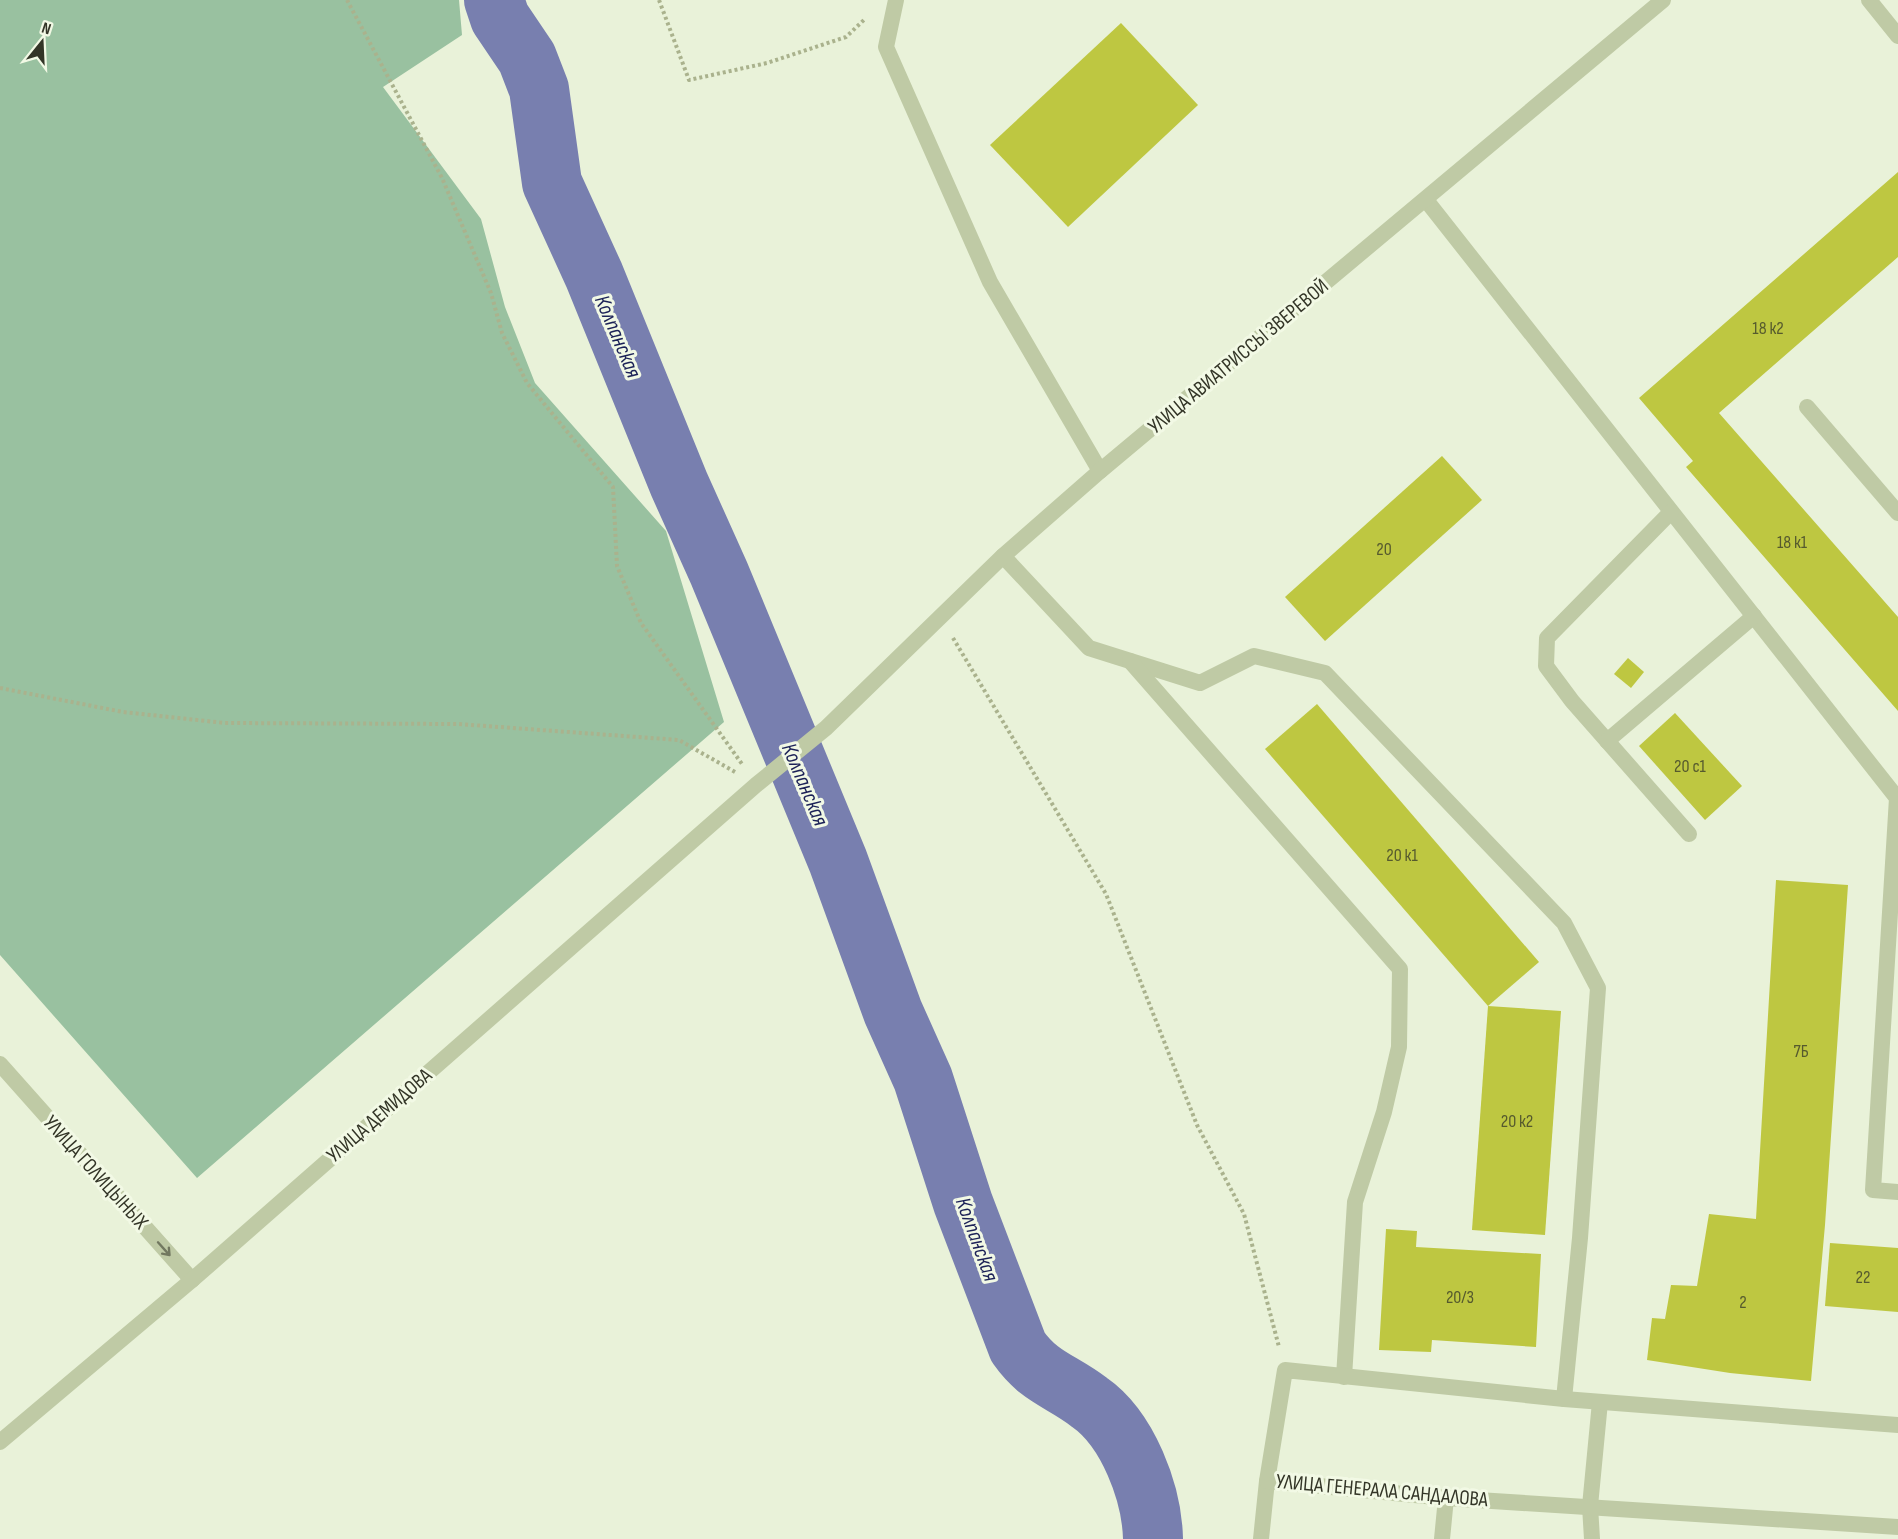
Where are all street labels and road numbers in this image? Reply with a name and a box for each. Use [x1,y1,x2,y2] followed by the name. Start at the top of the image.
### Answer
[1143,274,1334,439] street label: УЛИЦА АВИАТРИССЫ ЗВЕРЕВОЙ
[322,1062,438,1168] street label: УЛИЦА ДЕМИДОВА
[38,1110,153,1235] street label: УЛИЦА ГОЛИЦЫНЫХ
[1275,1469,1490,1512] street label: УЛИЦА ГЕНЕРАЛА САНДАЛОВА

